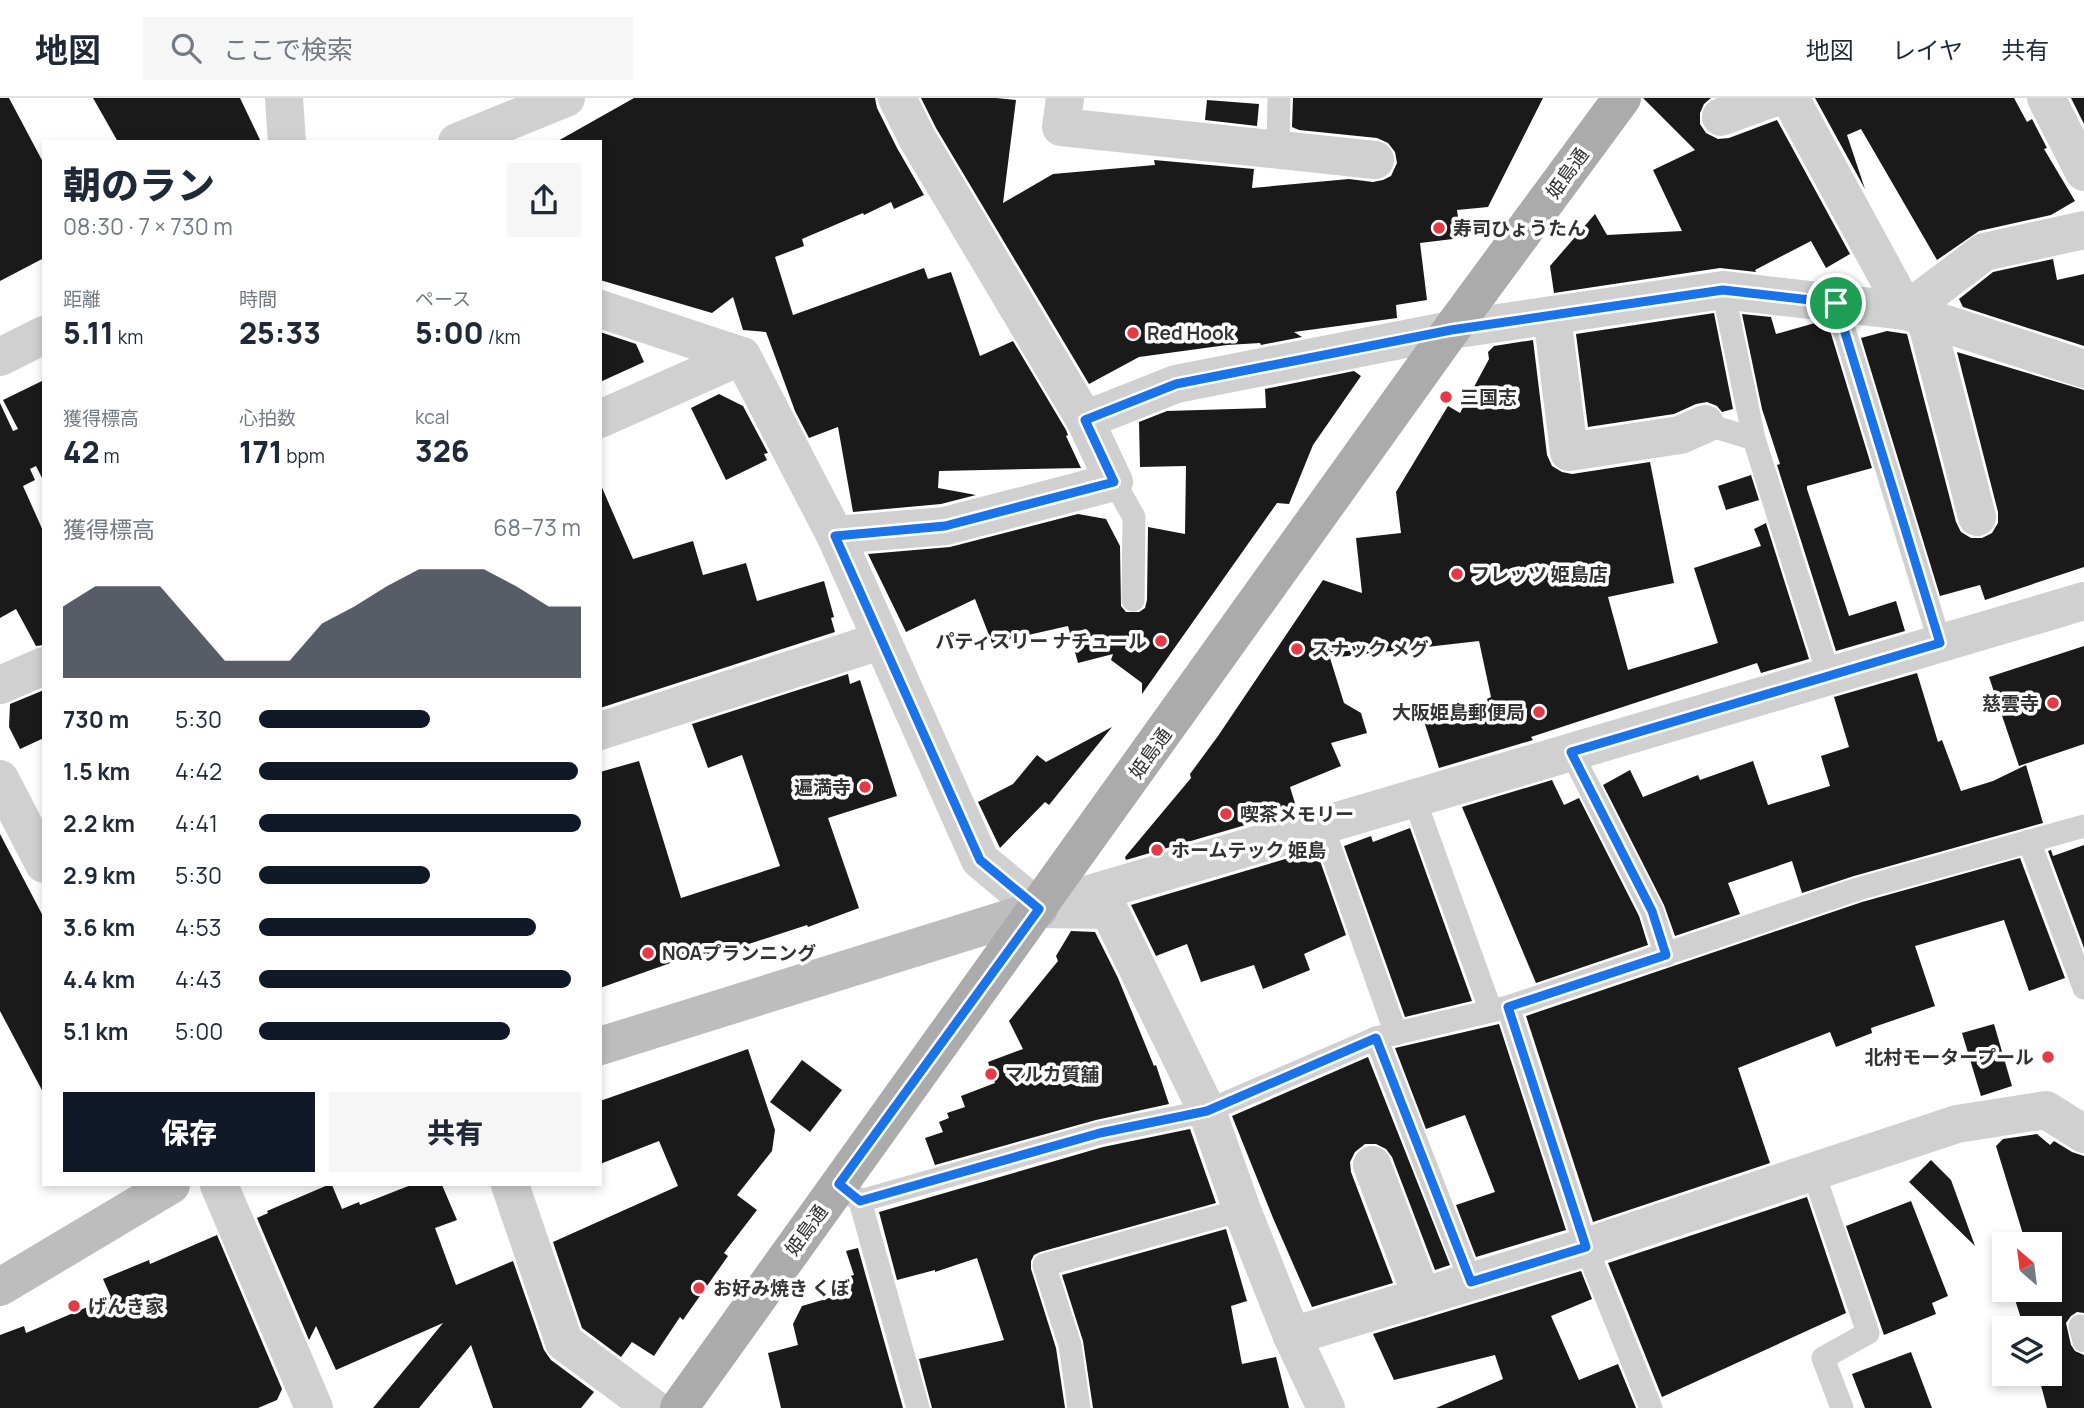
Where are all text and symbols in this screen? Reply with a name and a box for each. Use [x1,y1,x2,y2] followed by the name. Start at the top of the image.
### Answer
[143,17,633,80] search box
[35,27,101,72] text: 地図
[167,29,205,67] icon: search
[223,31,353,67] text: ここで検索
[1806,33,1854,66] text: 地図
[1892,33,1963,66] text: レイヤ
[2001,33,2049,66] text: 共有
[1540,142,1594,204] street label: 姫島通
[63,158,215,210] text: 朝のラン
[507,163,581,237] button: share
[63,210,233,242] text: 08:30 · 7 × 730 m
[1453,215,1586,241] place label: 寿司ひょうたん
[1431,220,1447,236] marker: 寿司ひょうたん
[1806,273,1866,333] pin
[1817,284,1855,322] icon: arrive
[63,286,101,312] text: 距離
[239,286,277,312] text: 時間
[415,286,471,312] text: ペース
[63,312,114,353] text: 5.11
[239,312,321,353] text: 25:33
[415,312,484,353] text: 5:00
[1147,320,1235,346] place label: Red Hook
[114,324,143,350] text: km
[484,324,521,350] text: /km
[1125,325,1141,341] marker: Red Hook
[1460,384,1517,410] place label: 三国志
[1438,389,1454,405] marker: 三国志
[415,404,450,430] text: kcal
[63,405,139,431] text: 獲得標高
[239,405,296,431] text: 心拍数
[415,430,470,471] text: 326
[63,431,100,472] text: 42
[239,431,283,472] text: 171
[100,443,120,469] text: m
[283,443,325,469] text: bpm
[493,511,581,543] text: 68–73 m
[63,513,155,545] text: 獲得標高
[1471,561,1608,587] place label: フレッツ 姫島店
[1449,566,1465,582] marker: フレッツ 姫島店
[935,628,1147,654] place label: パティスリー ナチュール
[1153,633,1169,649] marker: パティスリー ナチュール
[1311,636,1429,662] place label: スナック メグ
[1289,641,1305,657] marker: スナック メグ
[1982,690,2039,716] place label: 慈雲寺
[2045,695,2061,711] marker: 慈雲寺
[1392,699,1525,725] place label: 大阪姫島郵便局
[63,703,129,735] text: 730 m
[175,703,222,735] text: 5:30
[1531,704,1547,720] marker: 大阪姫島郵便局
[1123,722,1177,784] street label: 姫島通
[63,755,130,787] text: 1.5 km
[175,755,222,787] text: 4:42
[794,774,851,800] place label: 遍満寺
[857,779,873,795] marker: 遍満寺
[1240,801,1354,827] place label: 喫茶メモリー
[1218,806,1234,822] marker: 喫茶メモリー
[63,807,135,839] text: 2.2 km
[175,807,218,839] text: 4:41
[1171,837,1326,863] place label: ホームテック 姫島
[1149,842,1165,858] marker: ホームテック 姫島
[63,859,136,891] text: 2.9 km
[175,859,222,891] text: 5:30
[63,911,135,943] text: 3.6 km
[175,911,221,943] text: 4:53
[662,940,816,966] place label: NOAプランニング
[640,945,656,961] marker: NOAプランニング
[63,963,135,995] text: 4.4 km
[175,963,222,995] text: 4:43
[63,1015,128,1047] text: 5.1 km
[175,1015,223,1047] text: 5:00
[1864,1044,2034,1070] place label: 北村モータープール
[2040,1049,2056,1065] marker: 北村モータープール
[1005,1061,1099,1087] place label: マルカ質舗
[983,1066,999,1082] marker: マルカ質舗
[63,1092,315,1172] button: 保存
[329,1092,581,1172] button: 共有
[779,1199,833,1261] street label: 姫島通
[1992,1232,2062,1302] north arrow
[1992,1232,2062,1386] map controls
[713,1275,850,1301] place label: お好み焼き くぼ
[691,1280,707,1296] marker: お好み焼き くぼ
[88,1293,164,1319] place label: げんき家
[66,1298,82,1314] marker: げんき家
[1992,1316,2062,1386] button: layers

